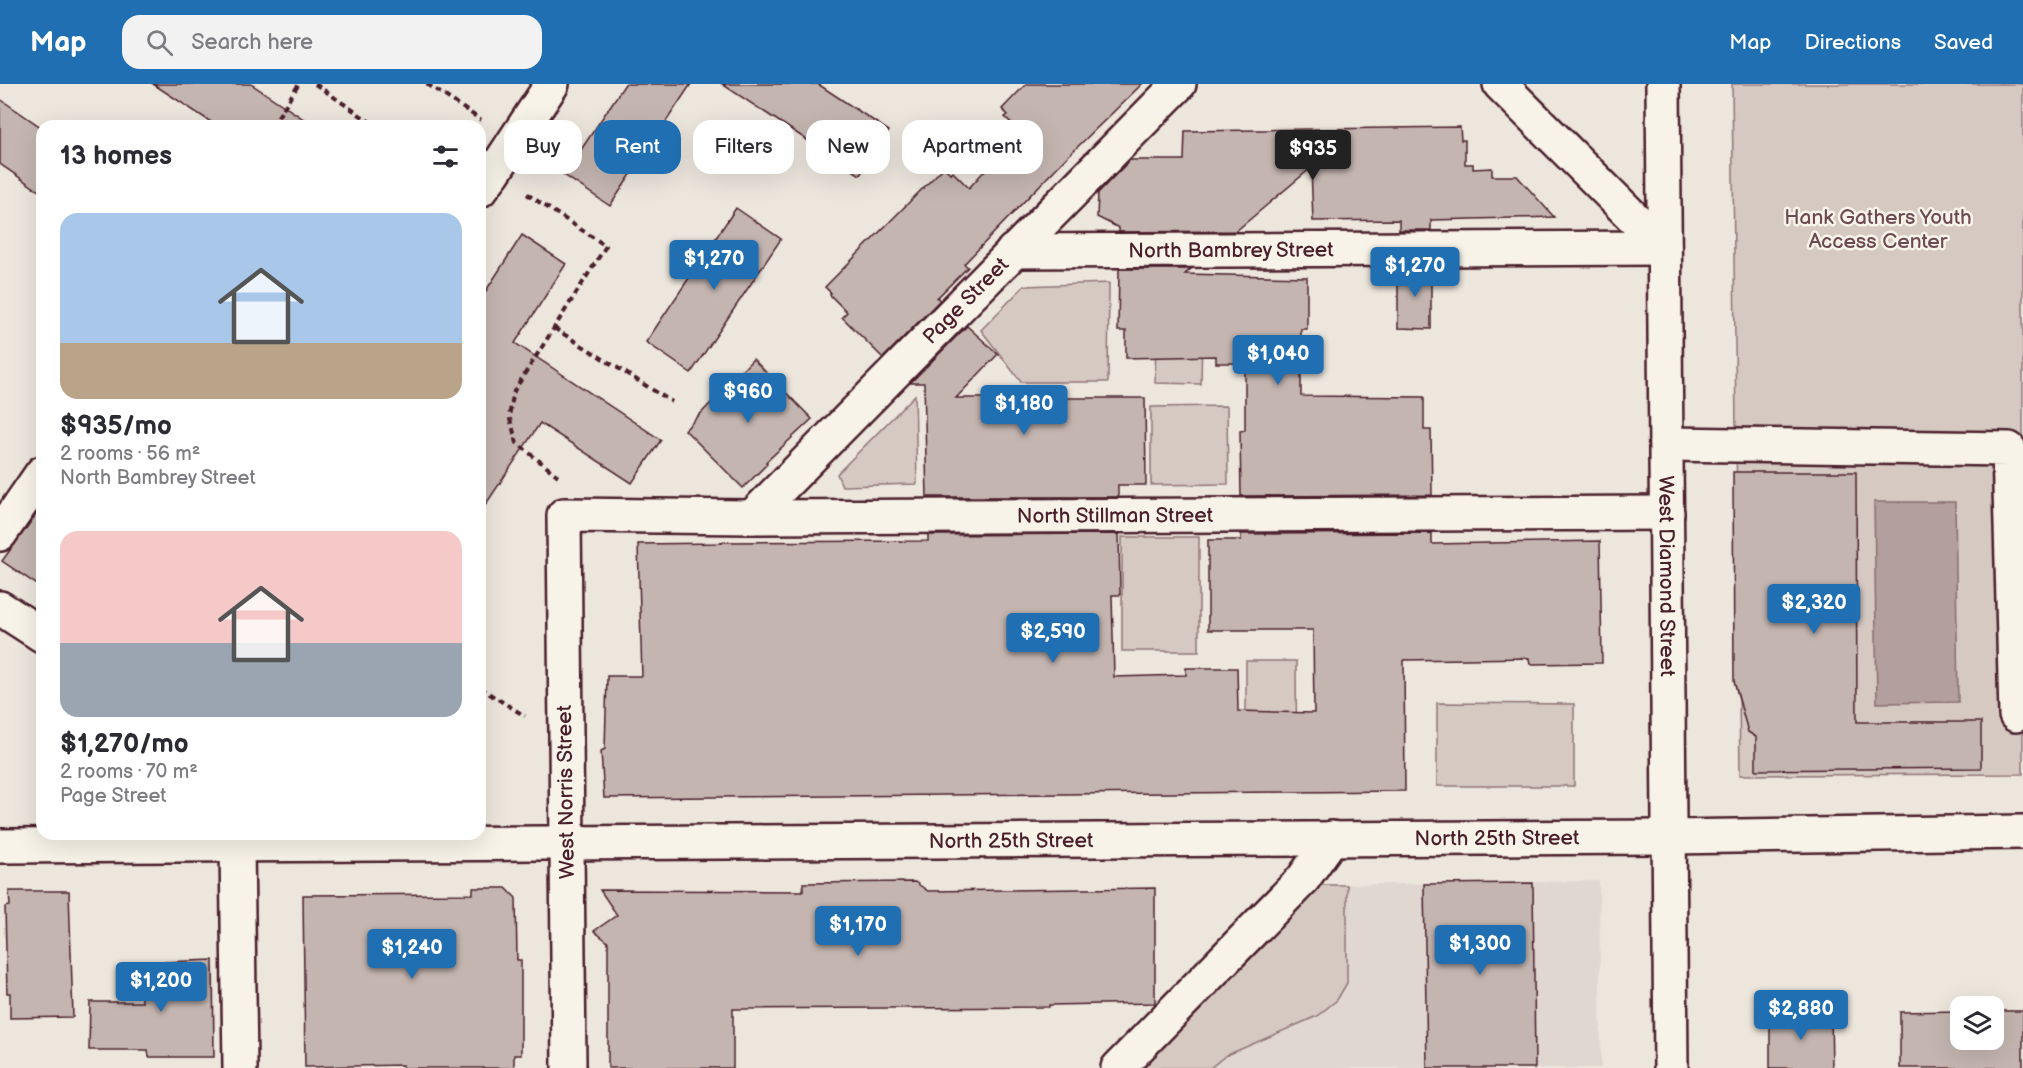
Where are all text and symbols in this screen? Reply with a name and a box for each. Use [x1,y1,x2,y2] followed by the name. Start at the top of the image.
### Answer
[122,15,542,69] search box
[30,26,86,59] text: Map
[143,26,176,59] icon: search
[191,29,313,56] text: Search here
[1729,30,1772,55] text: Map
[1805,30,1901,55] text: Directions
[1934,30,1993,55] text: Saved
[504,120,582,174] chip: Buy
[594,120,681,174] chip: Rent
[693,120,794,174] chip: Filters
[806,120,890,174] chip: New
[902,120,1043,174] chip: Apartment
[1277,130,1349,181] pin: $935
[1289,137,1337,161] text: $935
[429,140,462,173] icon: filters
[60,141,172,172] text: 13 homes
[1784,205,1972,254] park label: Hank Gathers Youth Access Center
[1128,237,1334,263] street label: North Bambrey Street
[665,240,763,291] pin: $1,270
[684,247,745,271] text: $1,270
[1366,247,1464,298] pin: $1,270
[207,252,315,360] icon: home
[917,252,1014,349] street label: Page Street
[1385,254,1446,278] text: $1,270
[1229,335,1327,386] pin: $1,040
[1247,342,1309,366] text: $1,040
[712,373,784,424] pin: $960
[723,380,773,404] text: $960
[975,385,1073,436] pin: $1,180
[995,392,1053,416] text: $1,180
[60,411,172,442] text: $935/mo
[60,442,200,466] text: 2 rooms · 56 m²
[60,466,256,490] text: North Bambrey Street
[1654,475,1680,677] street label: West Diamond Street
[1017,502,1214,528] street label: North Stillman Street
[207,570,315,678] icon: home
[1765,584,1863,635] pin: $2,320
[1781,591,1847,615] text: $2,320
[1004,613,1102,664] pin: $2,590
[1020,620,1086,644] text: $2,590
[552,704,580,879] street label: West Norris Street
[60,729,188,760] text: $1,270/mo
[60,760,198,784] text: 2 rooms · 70 m²
[60,784,166,808] text: Page Street
[1415,825,1580,851] street label: North 25th Street
[929,828,1094,853] street label: North 25th Street
[809,906,907,957] pin: $1,170
[829,913,887,937] text: $1,170
[1431,925,1529,976] pin: $1,300
[363,929,461,980] pin: $1,240
[1449,932,1511,956] text: $1,300
[381,936,443,960] text: $1,240
[112,962,210,1013] pin: $1,200
[130,969,192,993] text: $1,200
[1752,990,1850,1041] pin: $2,880
[1950,996,2004,1050] map controls
[1950,996,2004,1050] button: layers
[1768,997,1834,1021] text: $2,880

